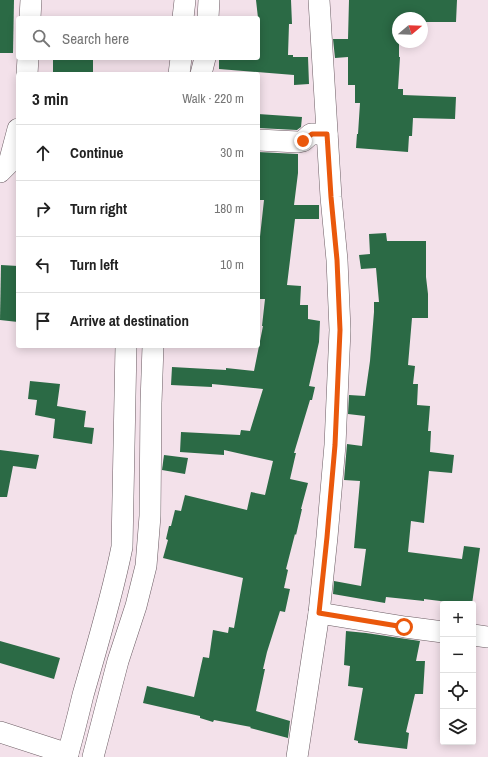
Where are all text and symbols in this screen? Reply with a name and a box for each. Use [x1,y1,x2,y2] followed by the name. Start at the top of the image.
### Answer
[392,12,428,48] north arrow
[16,16,260,60] search box
[30,27,52,49] icon: search
[62,28,129,49] text: Search here
[32,87,68,110] text: 3 min
[182,90,244,107] text: Walk · 220 m
[294,132,312,150] route end
[32,142,54,164] icon: ahead
[70,142,123,163] text: Continue
[220,144,244,161] text: 30 m
[32,198,54,220] icon: right
[70,198,127,219] text: Turn right
[214,200,244,217] text: 180 m
[32,254,54,276] icon: left
[70,254,118,275] text: Turn left
[220,256,244,273] text: 10 m
[32,310,54,332] icon: arrive
[70,310,189,331] text: Arrive at destination
[440,601,476,745] map controls
[440,601,476,637] button: +
[395,618,413,636] route start
[440,637,476,673] button: −
[440,673,476,709] button: locate
[440,709,476,745] button: layers

